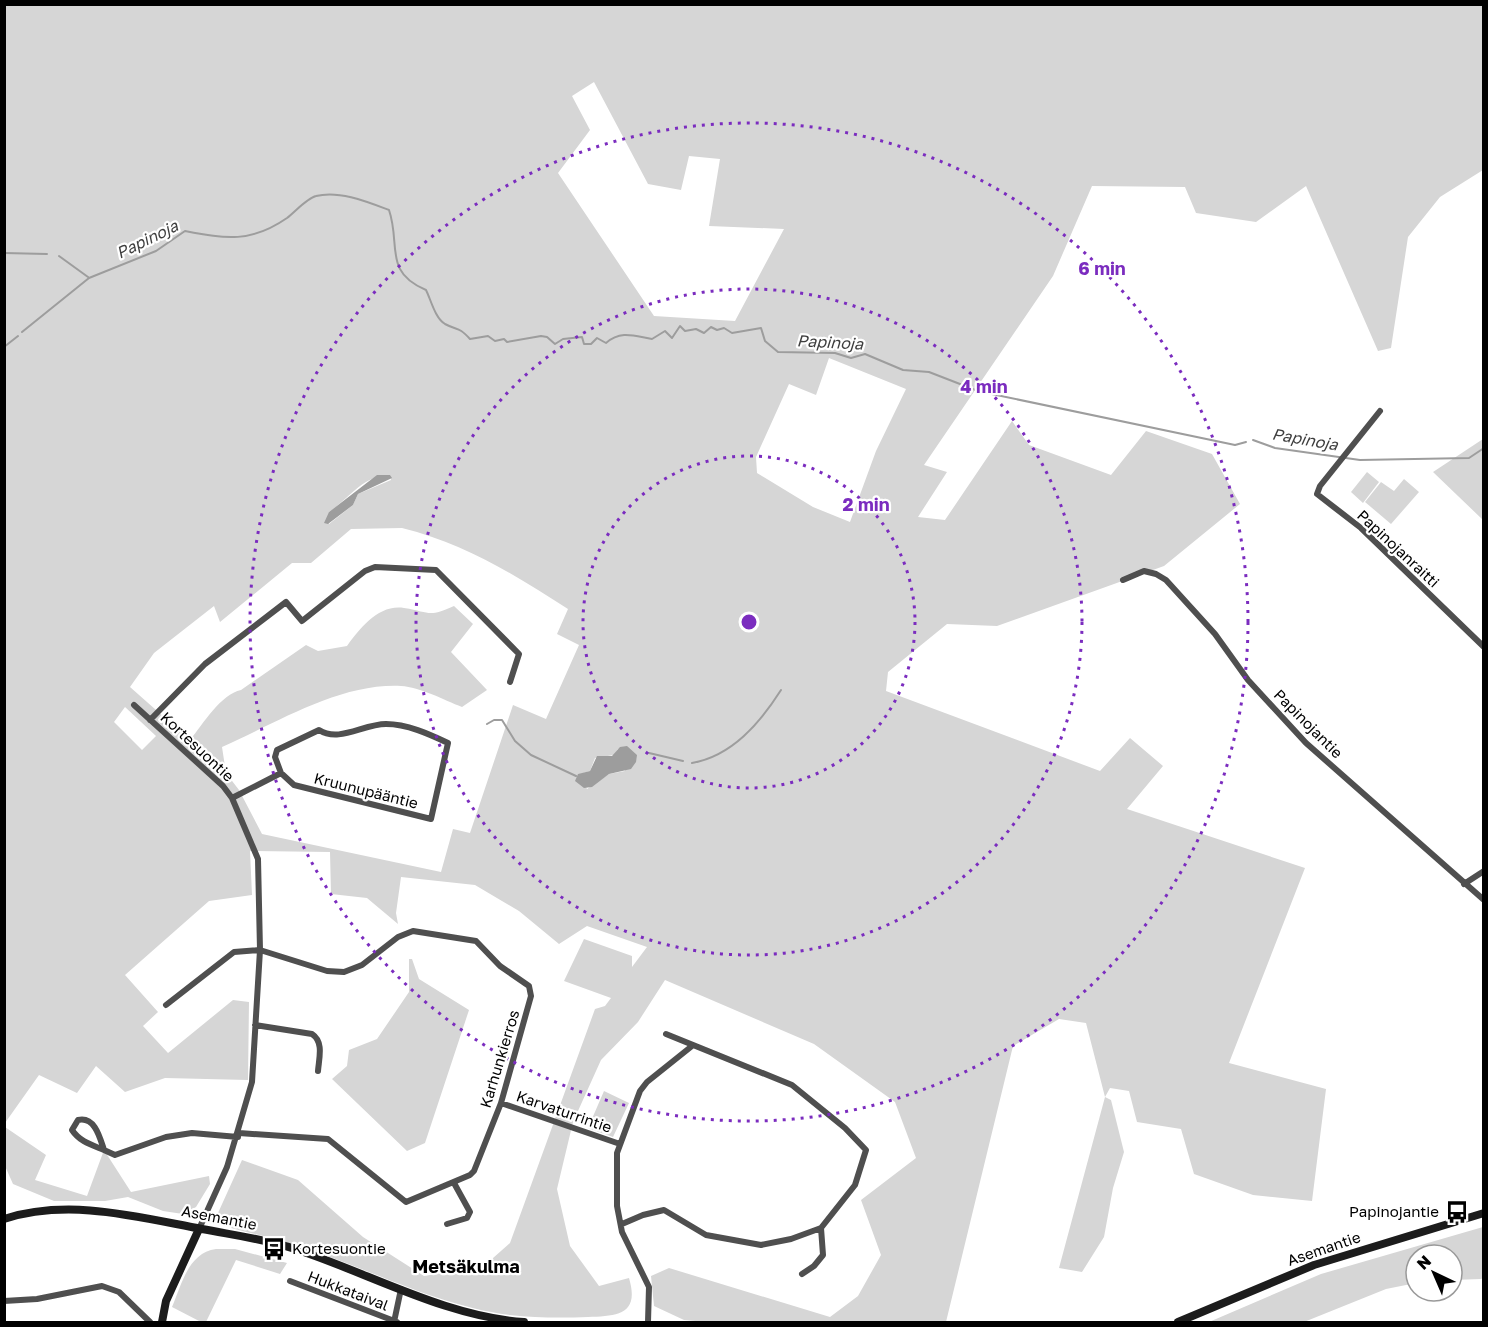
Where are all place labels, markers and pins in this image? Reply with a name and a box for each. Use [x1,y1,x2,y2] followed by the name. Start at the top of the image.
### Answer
[739,612,759,632] centre of rings
[1444,1199,1470,1225] bus stop icon: Papinojantie
[1349,1202,1439,1220] place label: Papinojantie
[261,1236,287,1262] bus stop icon: Kortesuontie
[292,1239,386,1257] place label: Kortesuontie

